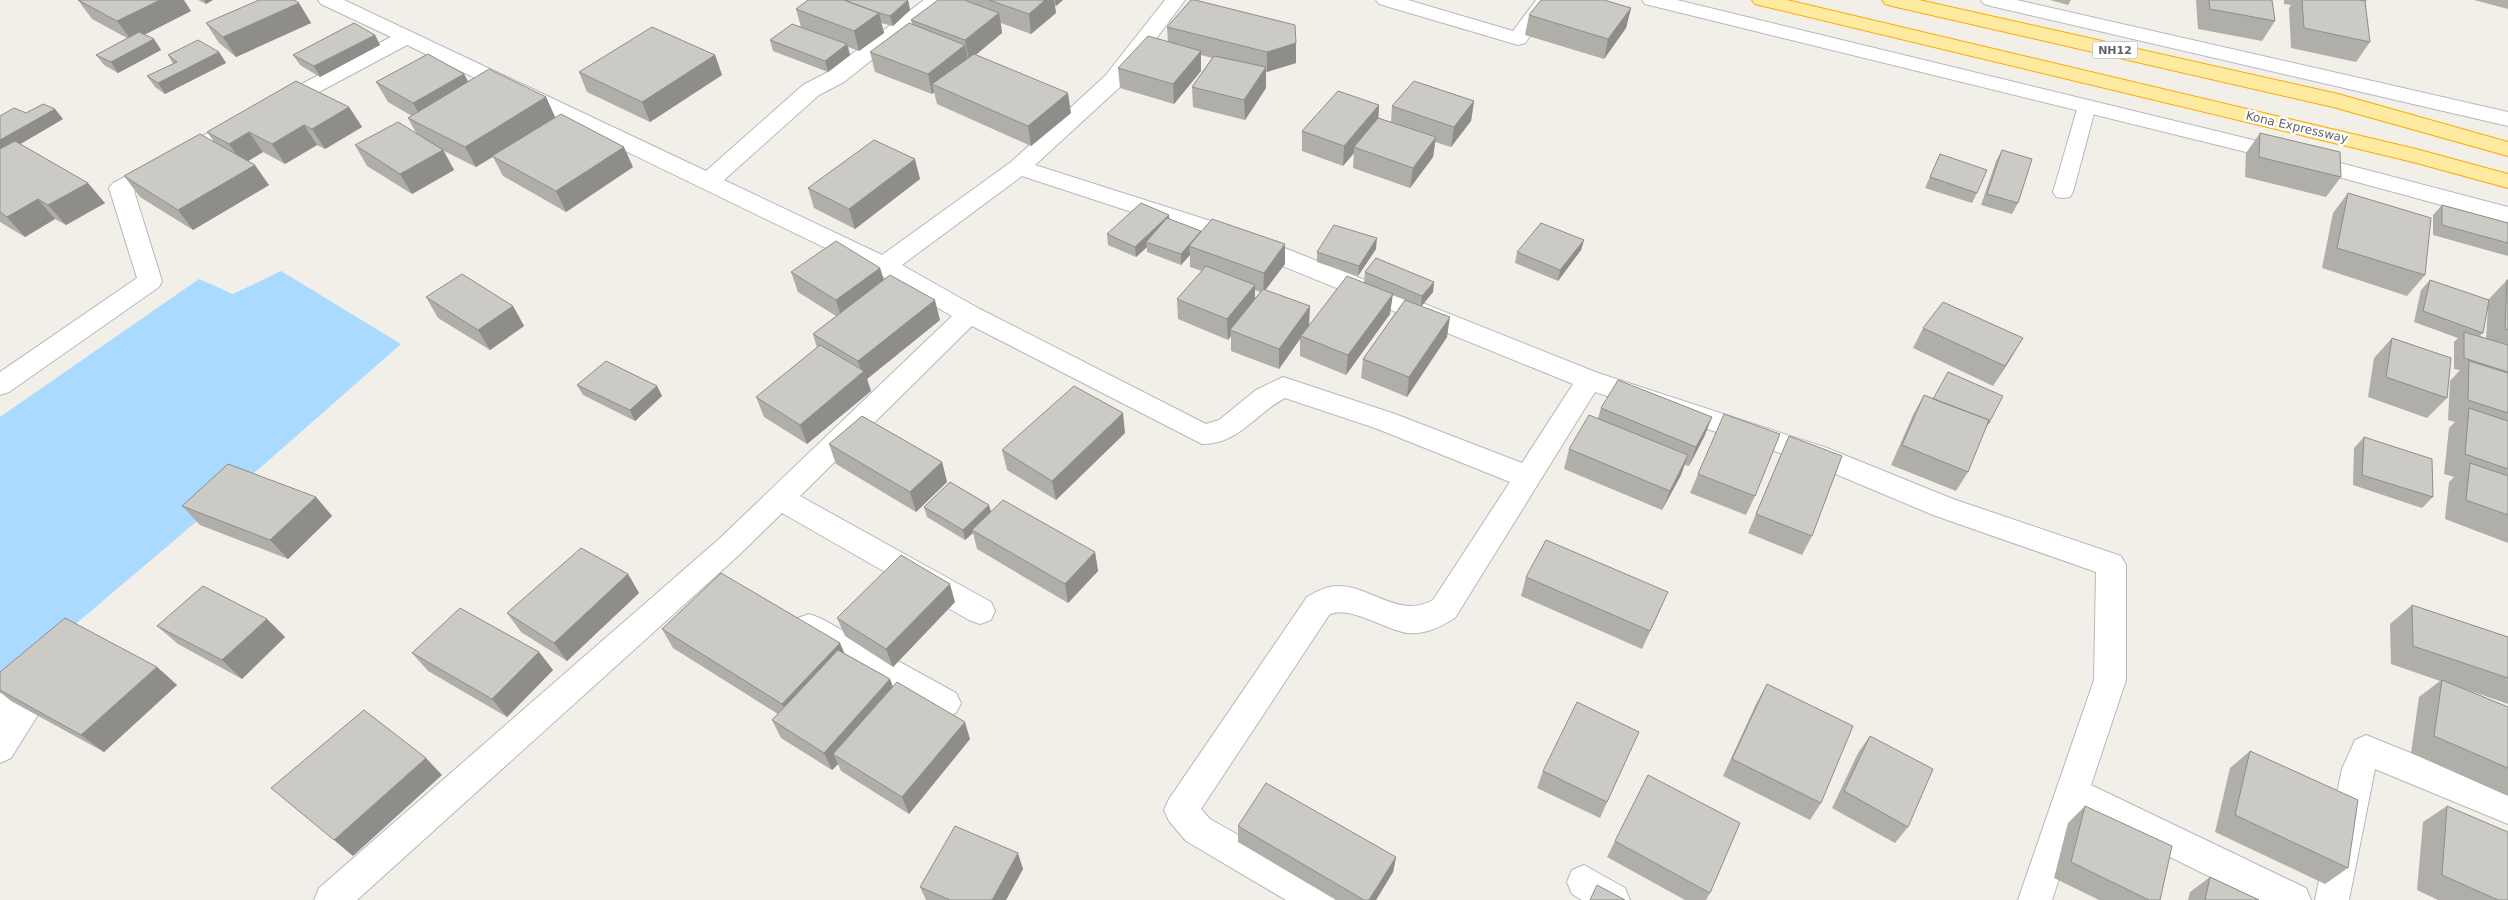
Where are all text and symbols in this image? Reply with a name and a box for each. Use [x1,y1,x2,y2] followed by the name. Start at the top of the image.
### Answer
[2092,42,2138,58] road number: NH12
[2245,108,2349,146] street label: Kona Expressway

